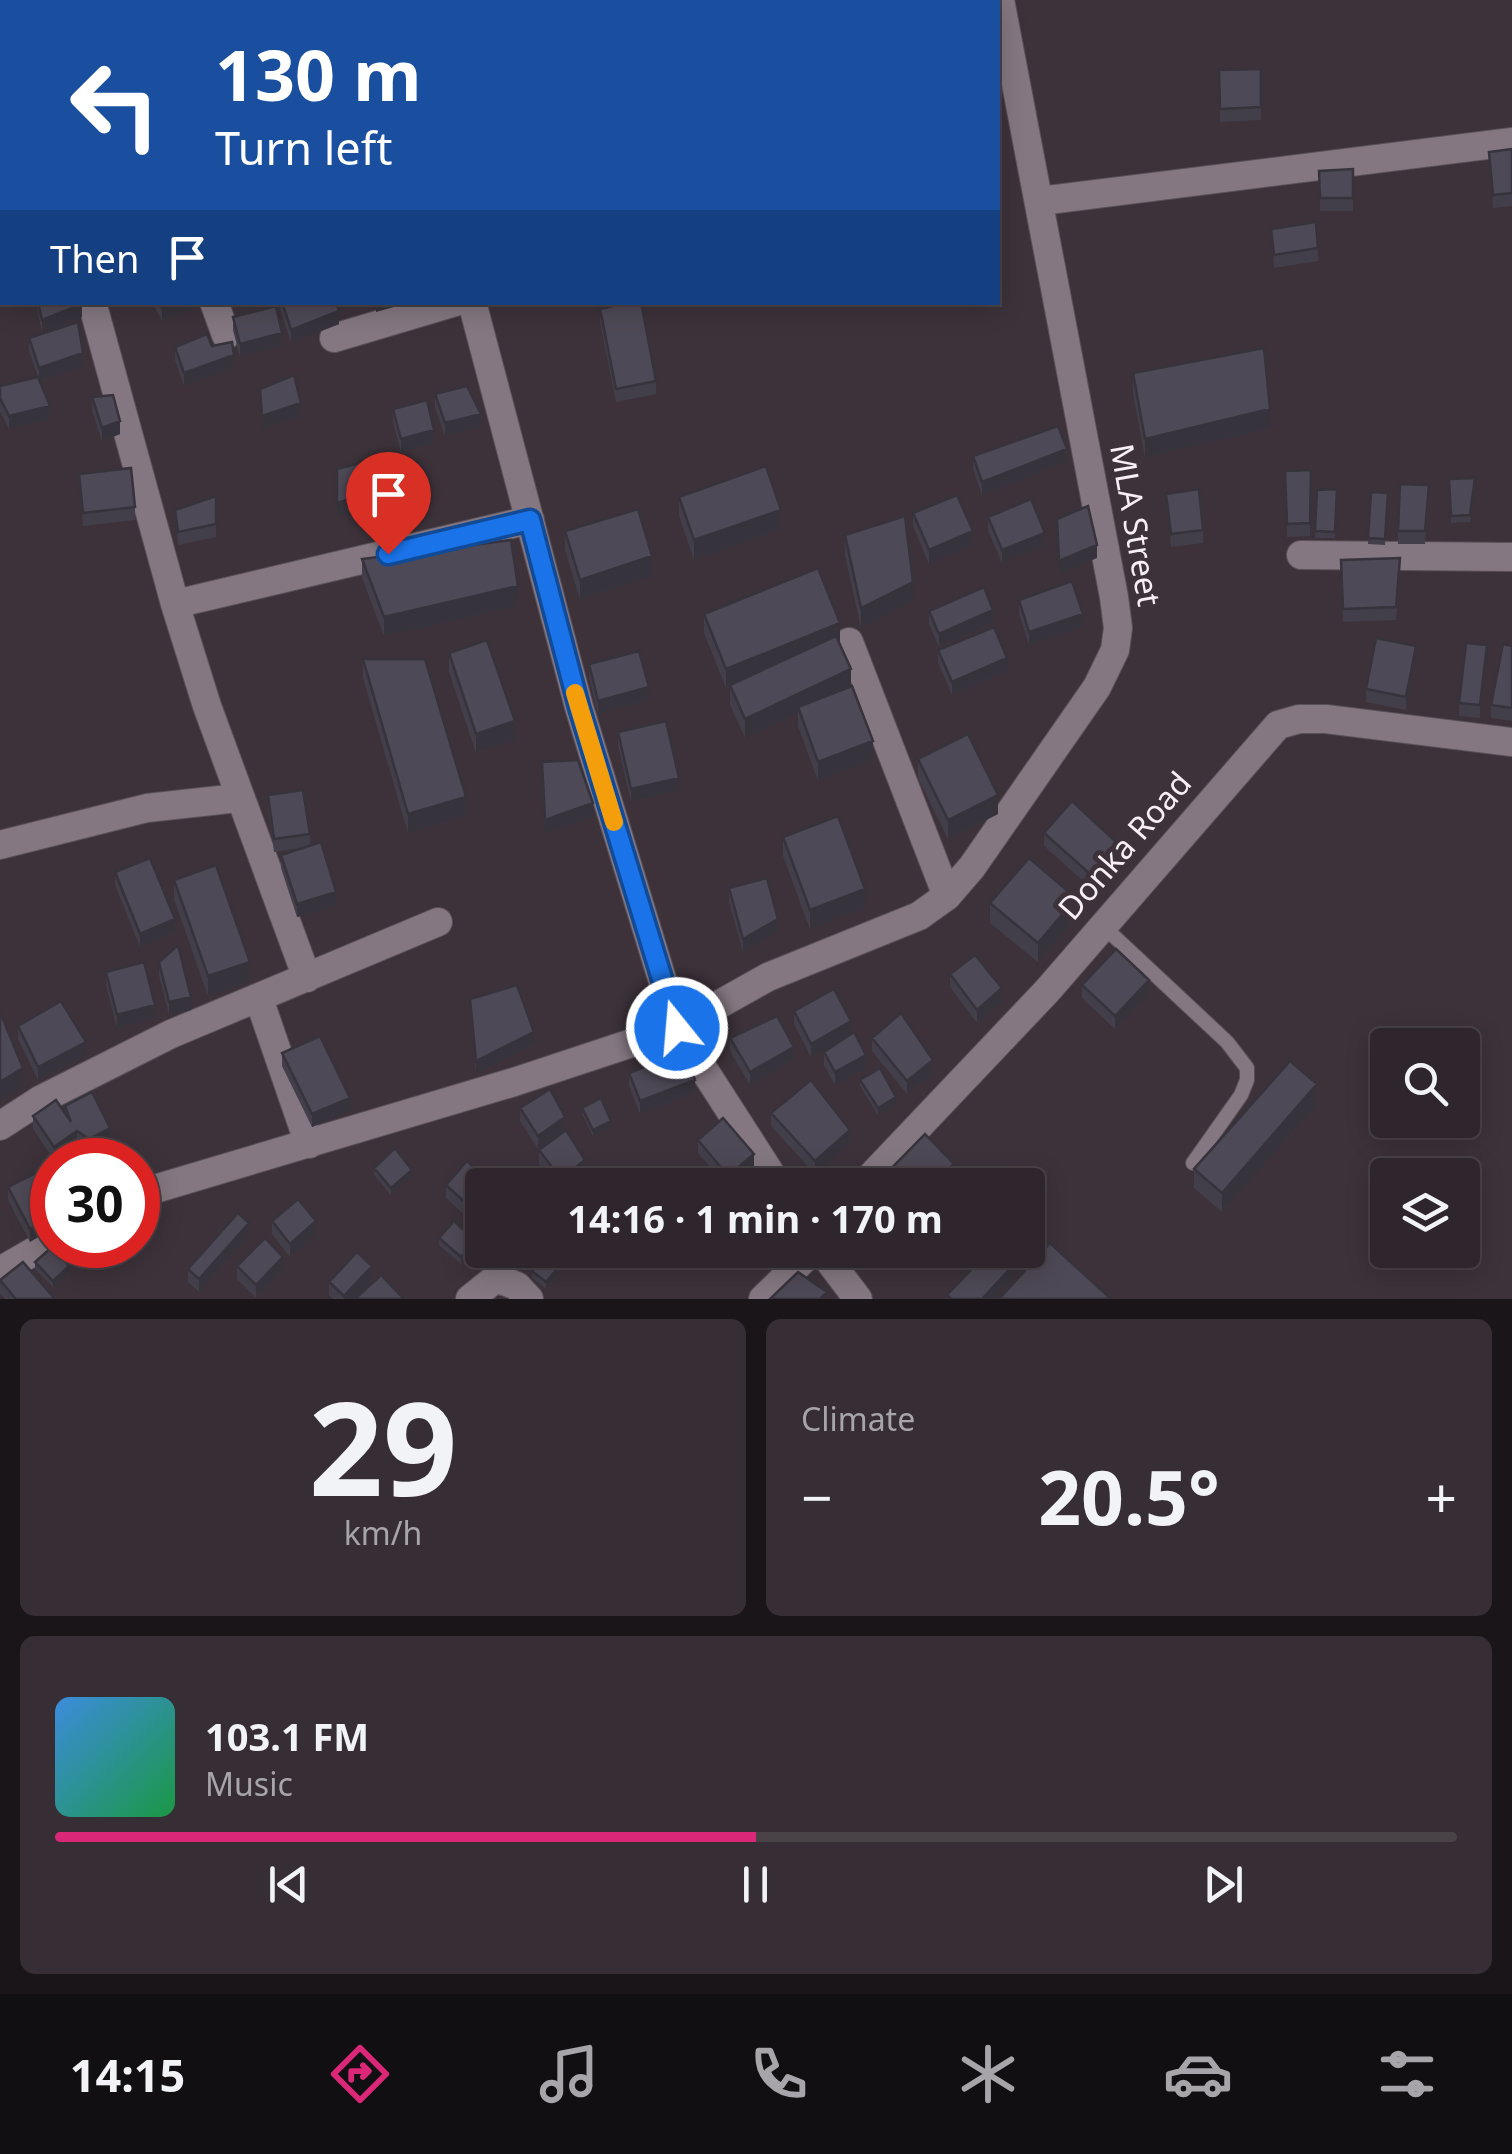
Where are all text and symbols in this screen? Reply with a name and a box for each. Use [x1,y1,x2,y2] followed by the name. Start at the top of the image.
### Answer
[215,26,422,122] text: 130 m
[50,40,180,170] icon: left
[215,117,392,178] text: Turn left
[160,230,215,285] icon: arrive
[50,232,140,284] text: Then
[1101,440,1172,609] street label: MLA Street
[346,452,431,555] pin
[361,467,416,522] icon: arrive
[1048,762,1200,928] street label: Donka Road
[625,976,729,1080] position arrow
[1370,1028,1480,1268] map controls
[1370,1028,1480,1138] button: search
[30,1138,160,1268] speed limit sign: 30
[1370,1158,1480,1268] button: layers
[567,1192,943,1244] text: 14:16 · 1 min · 170 m
[309,1357,457,1534] text: 29
[801,1397,915,1440] text: Climate
[1038,1445,1220,1547] text: 20.5°
[801,1459,832,1534] text: −
[1426,1459,1457,1534] text: +
[344,1511,422,1554] text: km/h
[205,1710,369,1762] text: 103.1 FM
[205,1762,293,1805] text: Music
[261,1857,316,1912] icon: previous
[728,1857,783,1912] icon: pause
[1196,1857,1251,1912] icon: next
[325,2039,395,2109] icon: directions
[534,2039,604,2109] icon: music
[744,2039,814,2109] icon: phone
[953,2039,1023,2109] icon: climate
[1163,2039,1233,2109] icon: car
[1372,2039,1442,2109] icon: filters
[70,2044,185,2105] text: 14:15

